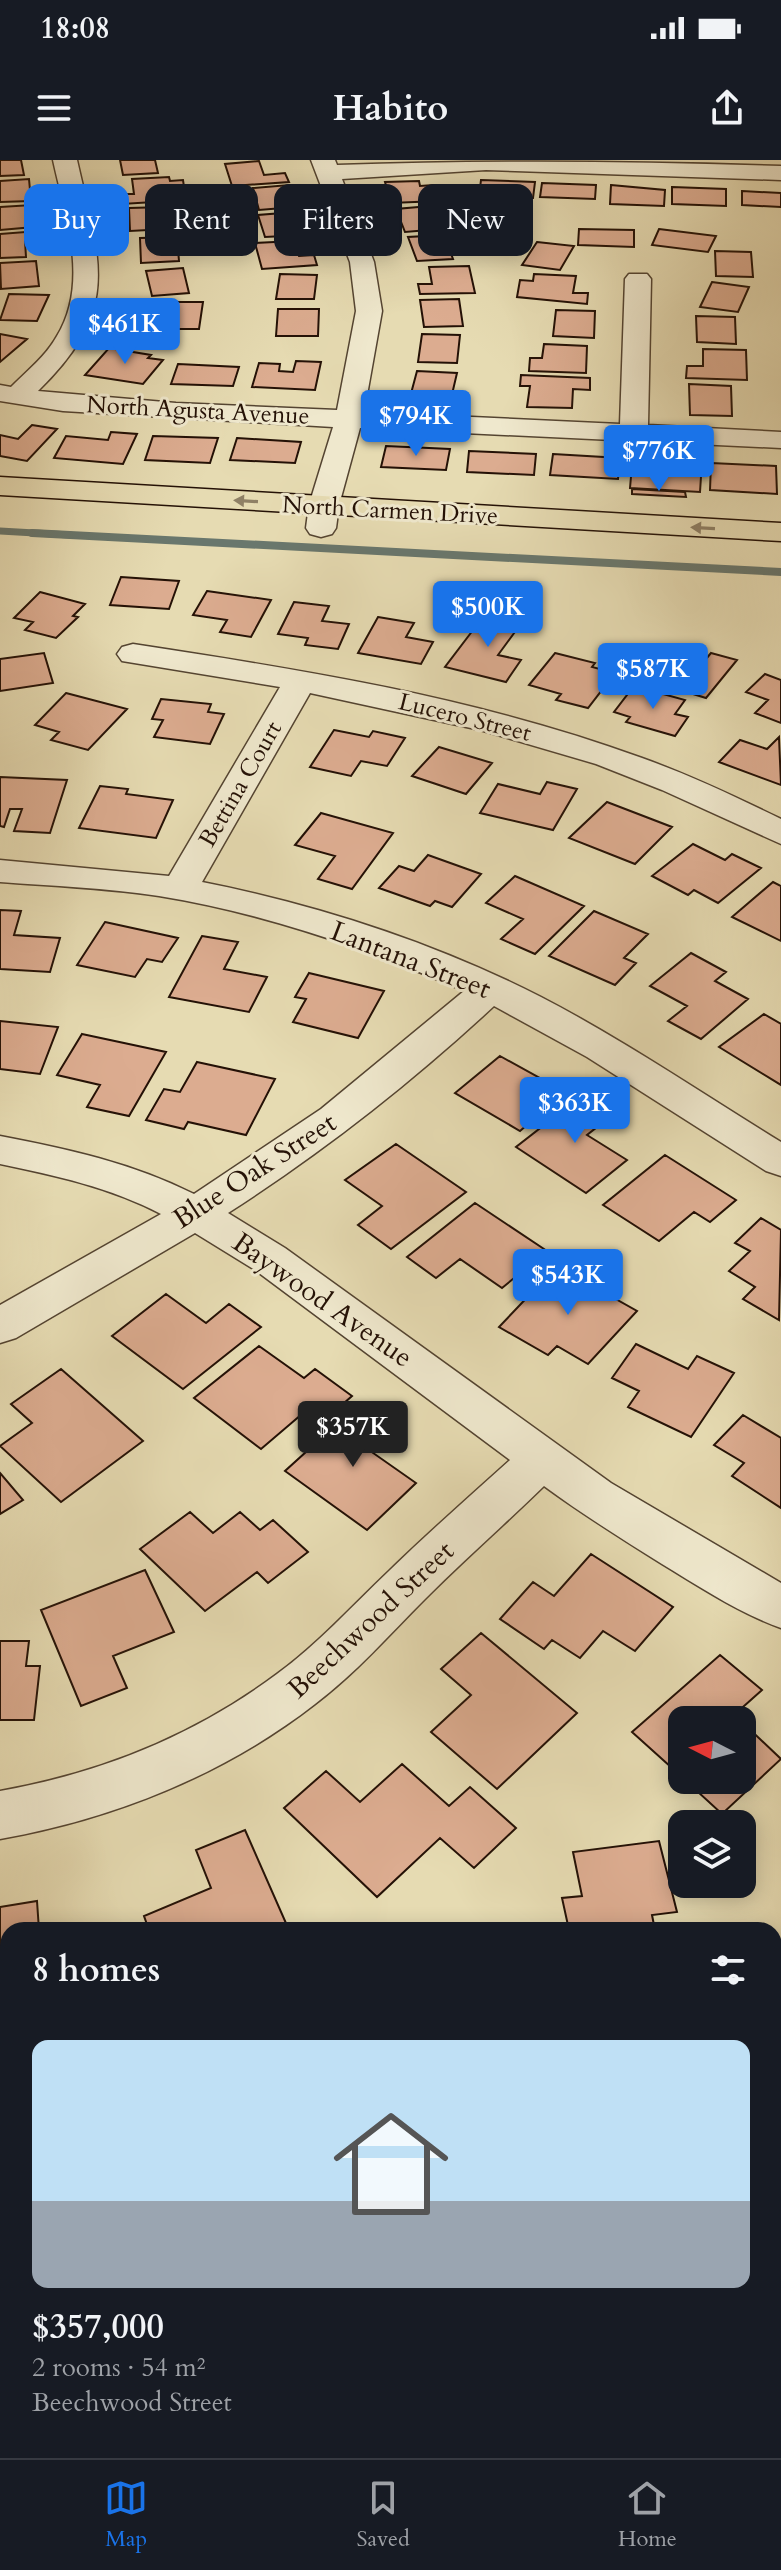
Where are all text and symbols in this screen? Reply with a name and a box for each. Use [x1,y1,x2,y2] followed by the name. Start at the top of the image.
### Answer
[40,8,110,49] text: 18:08
[333,84,448,133] text: Habito
[32,86,76,130] icon: menu
[705,86,749,130] icon: share
[24,184,129,256] chip: Buy
[145,184,258,256] chip: Rent
[274,184,402,256] chip: Filters
[418,184,533,256] chip: New
[69,298,181,366] pin: $461K
[88,306,162,341] text: $461K
[86,388,310,433] street label: North Agusta Avenue
[360,390,472,458] pin: $794K
[379,398,453,433] text: $794K
[603,425,715,493] pin: $776K
[622,433,696,468] text: $776K
[281,488,499,533] street label: North Carmen Drive
[233,495,258,508] one-way arrow
[690,521,715,534] one-way arrow
[432,581,544,649] pin: $500K
[451,589,525,624] text: $500K
[597,643,709,711] pin: $587K
[616,651,690,686] text: $587K
[395,685,535,750] street label: Lucero Street
[191,715,290,853] street label: Bettina Court
[325,912,496,1008] street label: Lantana Street
[519,1077,631,1145] pin: $363K
[538,1085,612,1120] text: $363K
[165,1104,344,1238] street label: Blue Oak Street
[225,1223,420,1376] street label: Baywood Avenue
[512,1249,624,1317] pin: $543K
[531,1257,605,1292] text: $543K
[297,1401,409,1469] pin: $357K
[316,1409,390,1444] text: $357K
[279,1532,462,1707] street label: Beechwood Street
[668,1706,756,1794] north arrow
[668,1706,756,1898] map controls
[668,1810,756,1898] button: layers
[32,1947,160,1993] text: 8 homes
[706,1948,750,1992] icon: filters
[319,2092,463,2236] icon: home
[32,2304,164,2350] text: $357,000
[32,2350,205,2385] text: 2 rooms · 54 m²
[32,2385,232,2420] text: Beechwood Street
[104,2476,148,2554] tab: Map
[356,2476,410,2554] tab: Saved
[618,2476,677,2554] tab: Home

